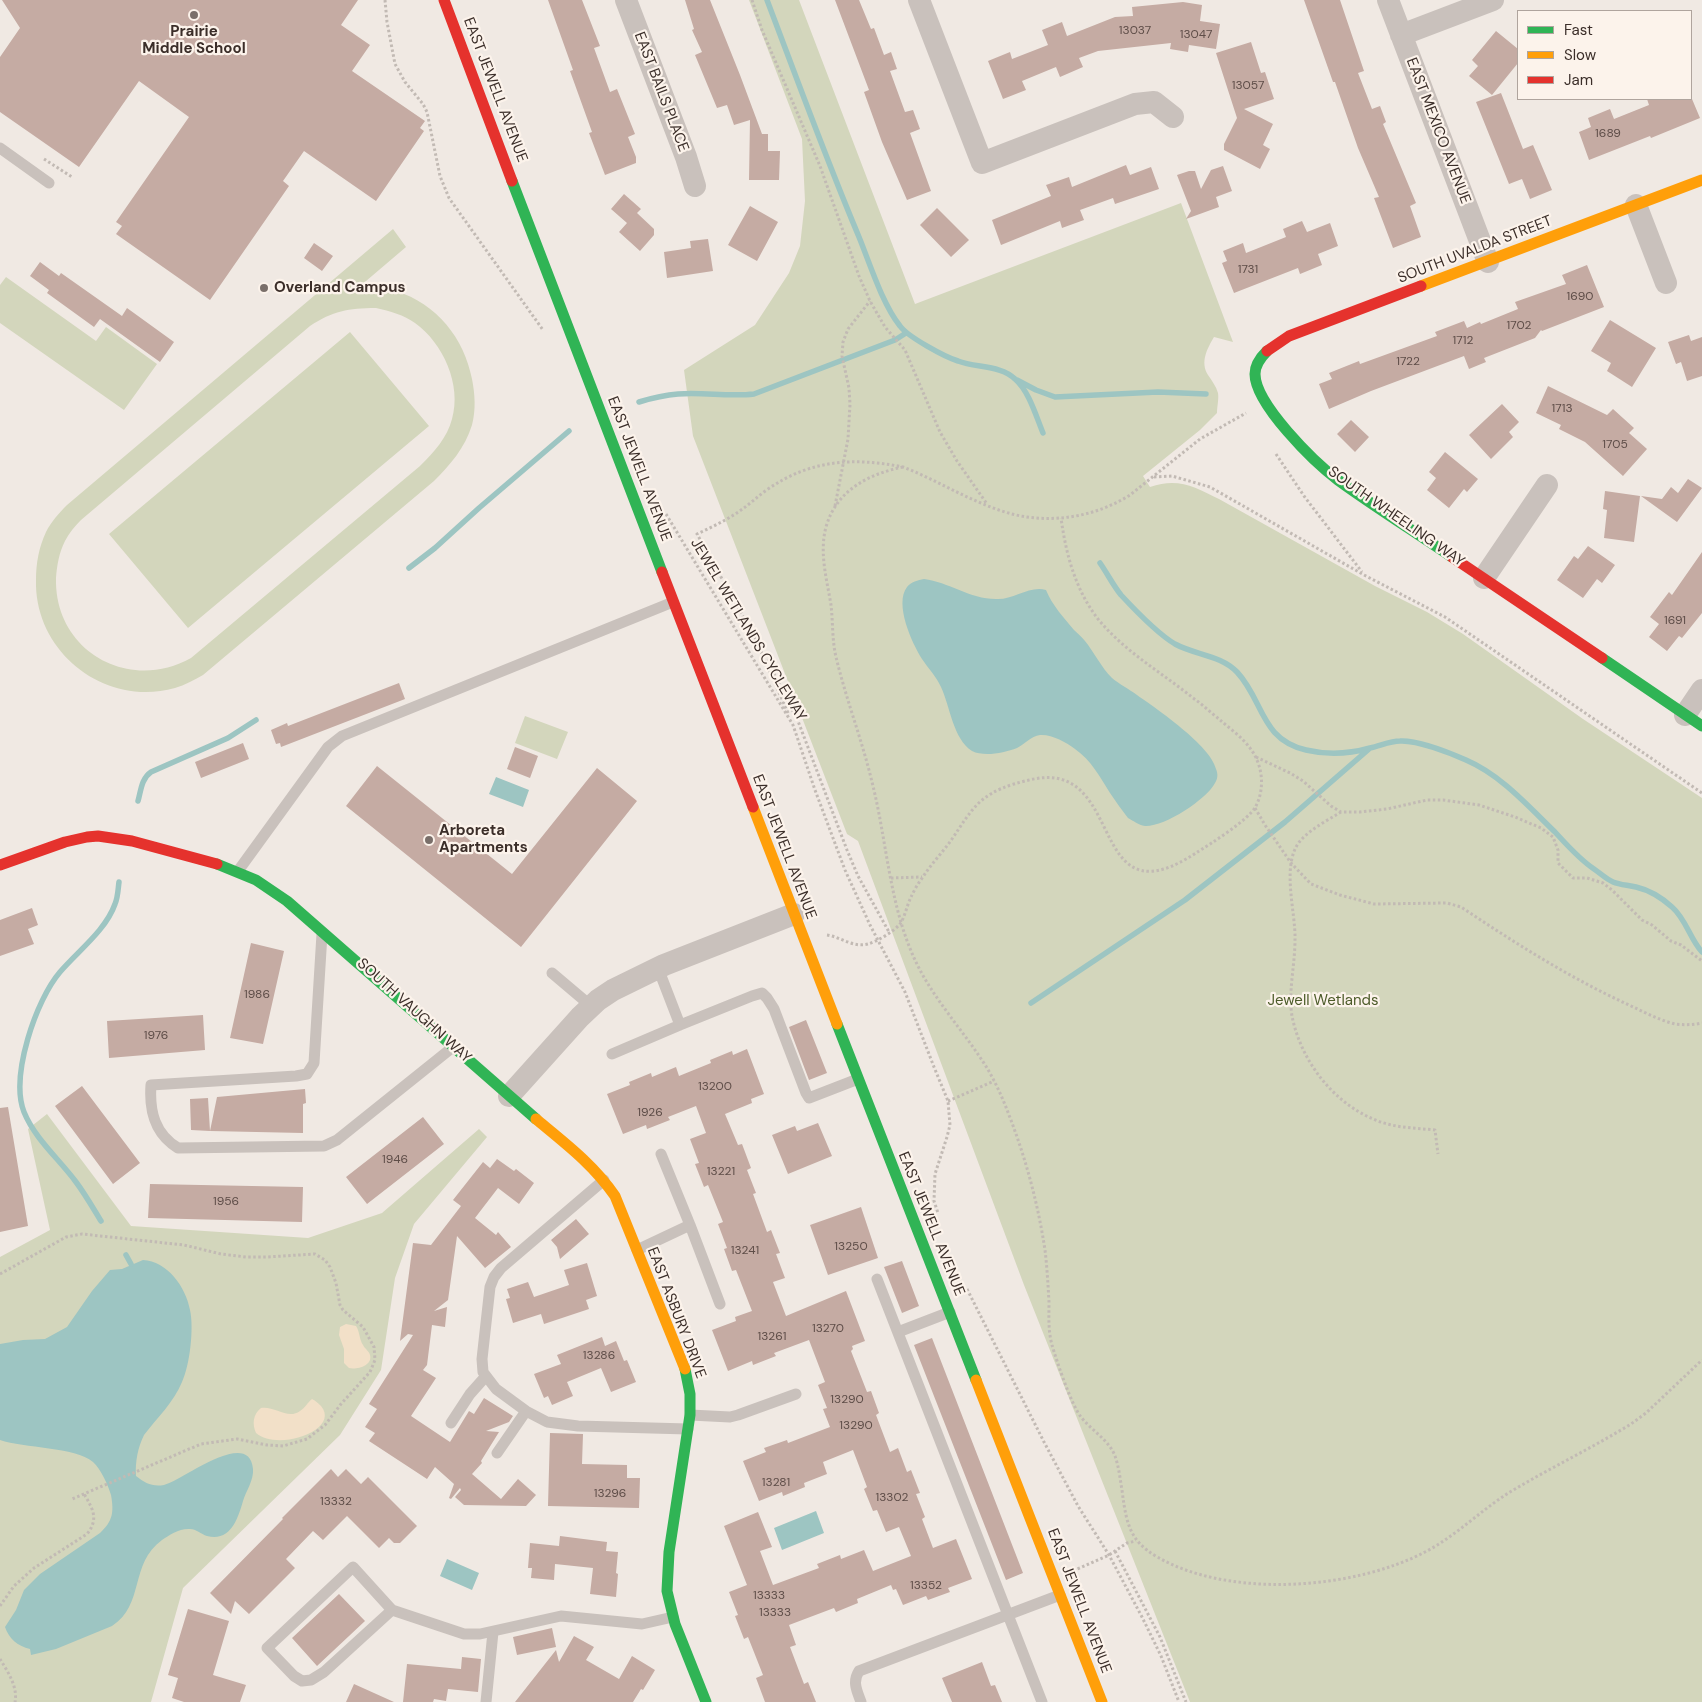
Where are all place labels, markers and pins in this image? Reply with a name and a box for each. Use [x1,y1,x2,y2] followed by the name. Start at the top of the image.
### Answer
[188,9,200,21] marker: Prairie Middle School
[142,23,246,58] place label: Prairie Middle School
[274,279,405,297] place label: Overland Campus
[258,282,270,294] marker: Overland Campus
[439,822,528,857] place label: Arboreta Apartments
[423,834,435,846] marker: Arboreta Apartments

